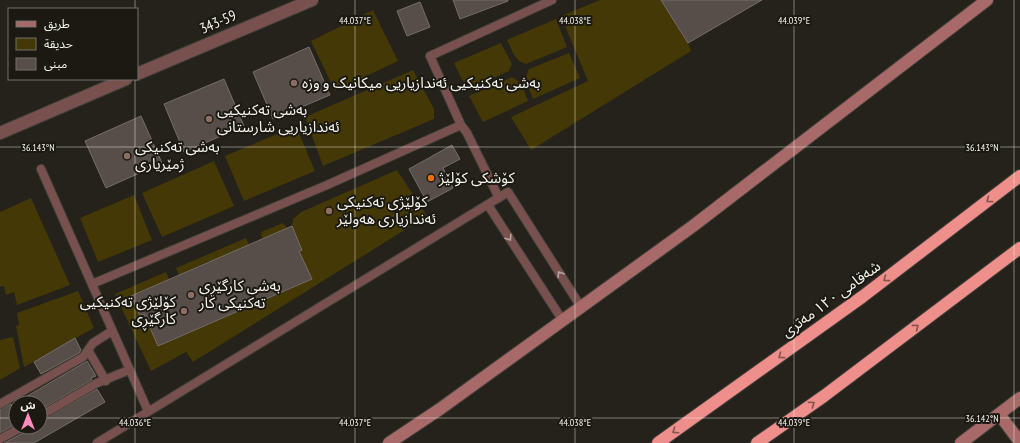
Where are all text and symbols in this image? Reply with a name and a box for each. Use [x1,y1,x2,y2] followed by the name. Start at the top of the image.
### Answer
[197,5,239,38] street label: 343-59
[8,8,138,80] legend
[339,14,371,27] text: 44.037°E
[559,14,591,27] text: 44.038°E
[778,14,810,27] text: 44.039°E
[44,16,70,32] text: طريق
[44,36,73,51] text: حديقة
[44,56,67,71] text: مبنى
[302,73,540,92] place label: بەشی تەکنیکیی ئەندازیاریی میکانیک و وزە
[289,78,299,88] marker: بەشی تەکنیکیی ئەندازیاریی میکانیک و وزە
[217,100,340,136] place label: بەشی تەکنیکیی ئەندازیاریی شارستانی
[204,114,214,124] marker: بەشی تەکنیکیی ئەندازیاریی شارستانی
[135,137,220,173] place label: بەشی تەکنیکی ژمێریاری
[21,141,55,154] text: 36.143°N
[965,141,999,154] text: 36.143°N
[122,151,132,161] marker: بەشی تەکنیکی ژمێریاری
[438,168,515,187] place label: کۆشکی کۆلێژ
[426,173,436,183] marker: کۆشکی کۆلێژ
[336,192,436,228] place label: کۆلێژی تەکنیکی ئەندازیاری هەولێر
[987,196,994,203] one-way arrow
[324,206,334,216] marker: کۆلێژی تەکنیکی ئەندازیاری هەولێر
[505,233,512,240] one-way arrow
[777,256,884,341] street label: شەقامی ١٢٠ مەتری
[557,271,565,278] one-way arrow
[883,274,890,281] one-way arrow
[198,276,281,312] place label: بەشی کارگێڕی تەکنیکی کار
[186,290,196,300] marker: بەشی کارگێڕی تەکنیکی کار
[80,292,177,331] place label: کۆلێژی تەکنیکیی کارگێڕی
[179,306,189,316] marker: کۆلێژی تەکنیکیی کارگێڕی
[912,325,919,332] one-way arrow
[778,351,785,359] one-way arrow
[8,395,48,435] north arrow
[20,398,36,412] text: ش
[808,401,815,409] one-way arrow
[965,412,999,425] text: 36.142°N
[119,416,151,429] text: 44.036°E
[339,416,371,429] text: 44.037°E
[559,416,591,429] text: 44.038°E
[778,416,810,429] text: 44.039°E
[672,426,679,434] one-way arrow

